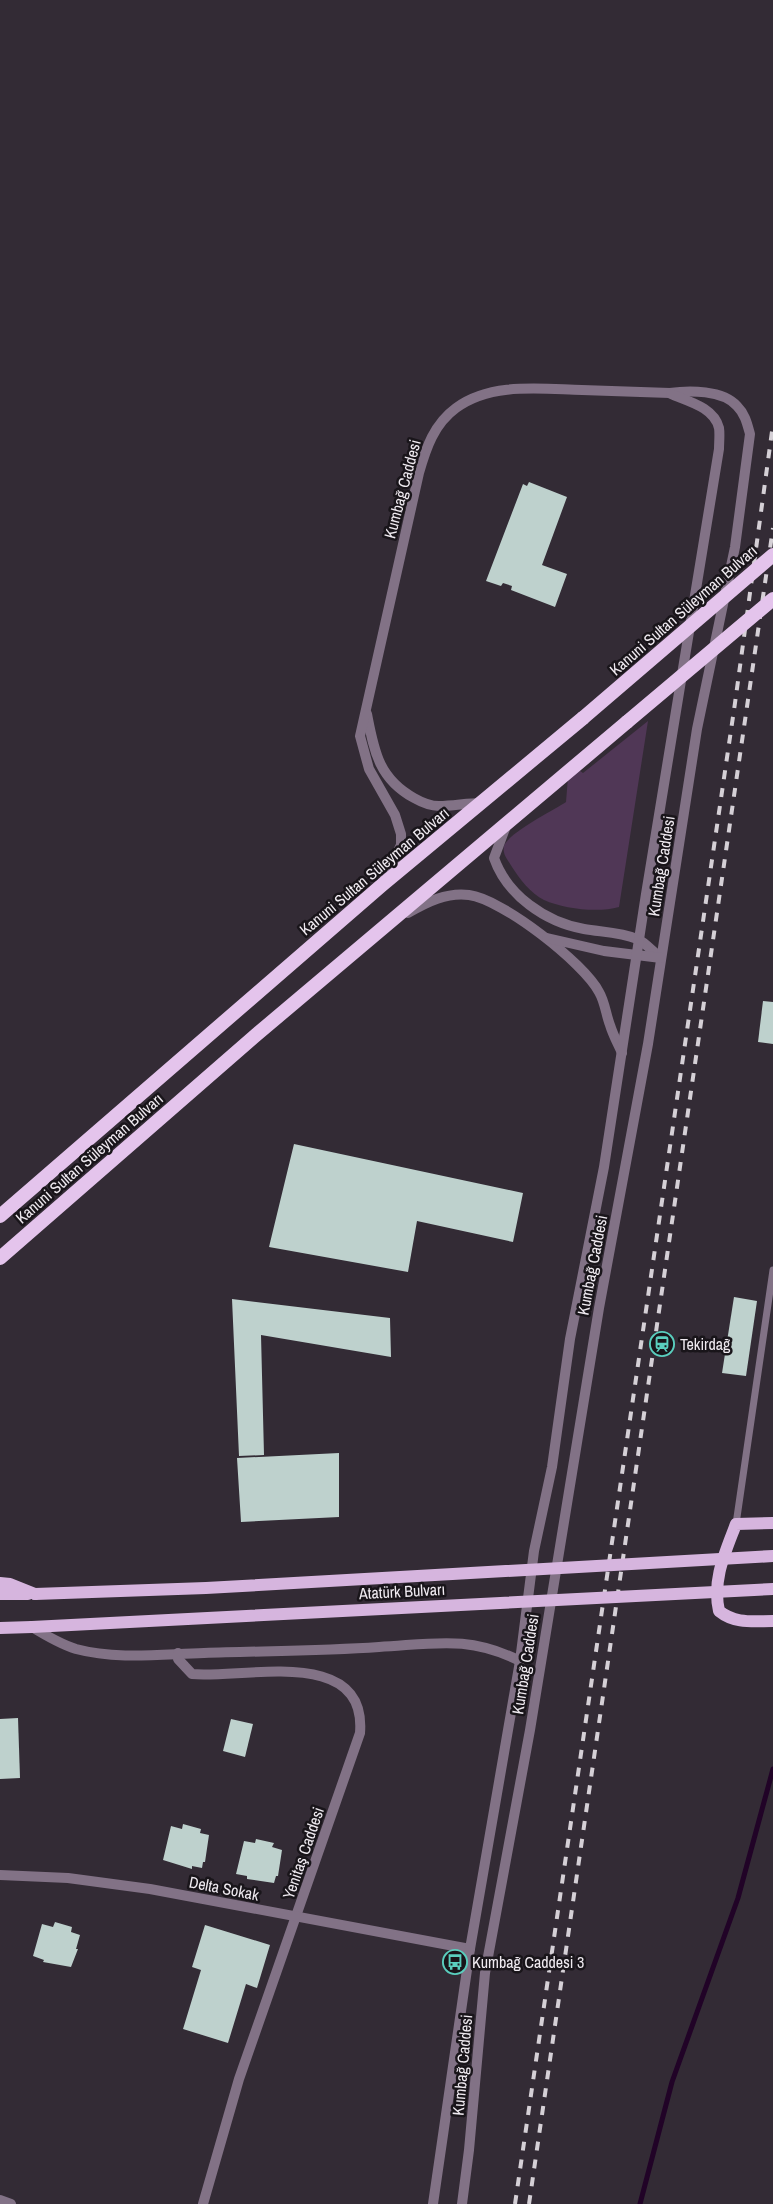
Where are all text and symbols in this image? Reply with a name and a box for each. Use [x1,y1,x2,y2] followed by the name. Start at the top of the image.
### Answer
[378,437,426,541] street label: Kumbağ Caddesi
[604,540,762,680] street label: Kanuni Sultan Süleyman Bulvarı
[295,802,453,940] street label: Kanuni Sultan Süleyman Bulvarı
[642,814,680,918] street label: Kumbağ Caddesi
[10,1088,168,1228] street label: Kanuni Sultan Süleyman Bulvarı
[572,1213,612,1317] street label: Kumbağ Caddesi
[649,1331,675,1357] station icon: Tekirdağ
[680,1333,731,1355] place label: Tekirdağ
[357,1578,446,1604] street label: Atatürk Bulvarı
[506,1612,544,1716] street label: Kumbağ Caddesi
[277,1804,329,1902] street label: Yenitaş Caddesi
[187,1870,261,1906] street label: Delta Sokak
[442,1949,468,1975] bus stop icon: Kumbağ Caddesi 3
[472,1951,584,1973] place label: Kumbağ Caddesi 3
[447,2014,477,2116] street label: Kumbağ Caddesi

